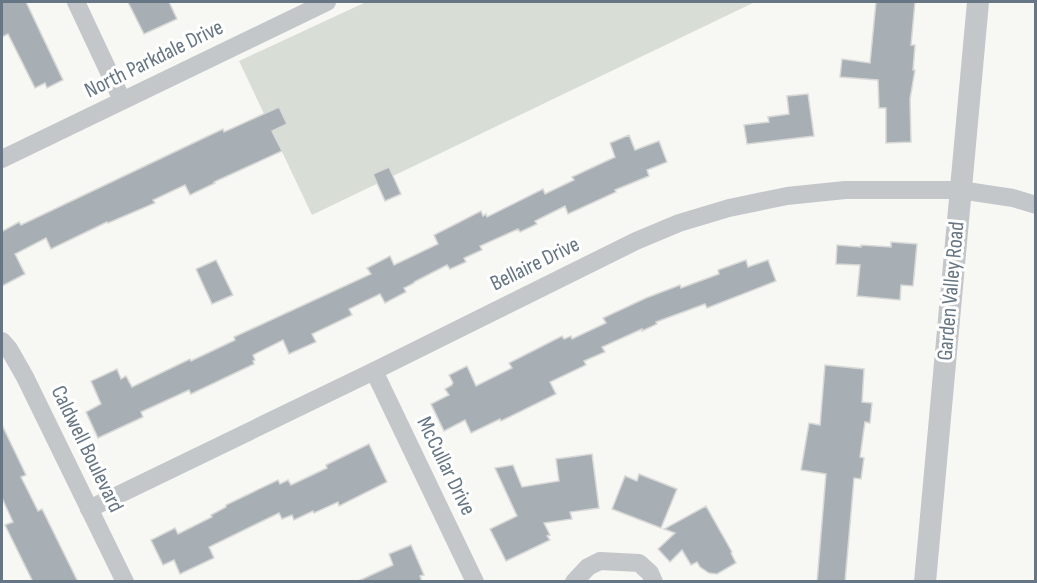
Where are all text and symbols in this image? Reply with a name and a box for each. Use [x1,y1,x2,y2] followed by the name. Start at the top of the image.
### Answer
[80,14,228,104] street label: North Parkdale Drive
[931,220,971,362] street label: Garden Valley Road
[486,231,584,297] street label: Bellaire Drive
[45,381,129,517] street label: Caldwell Boulevard
[411,412,481,520] street label: McCullar Drive

